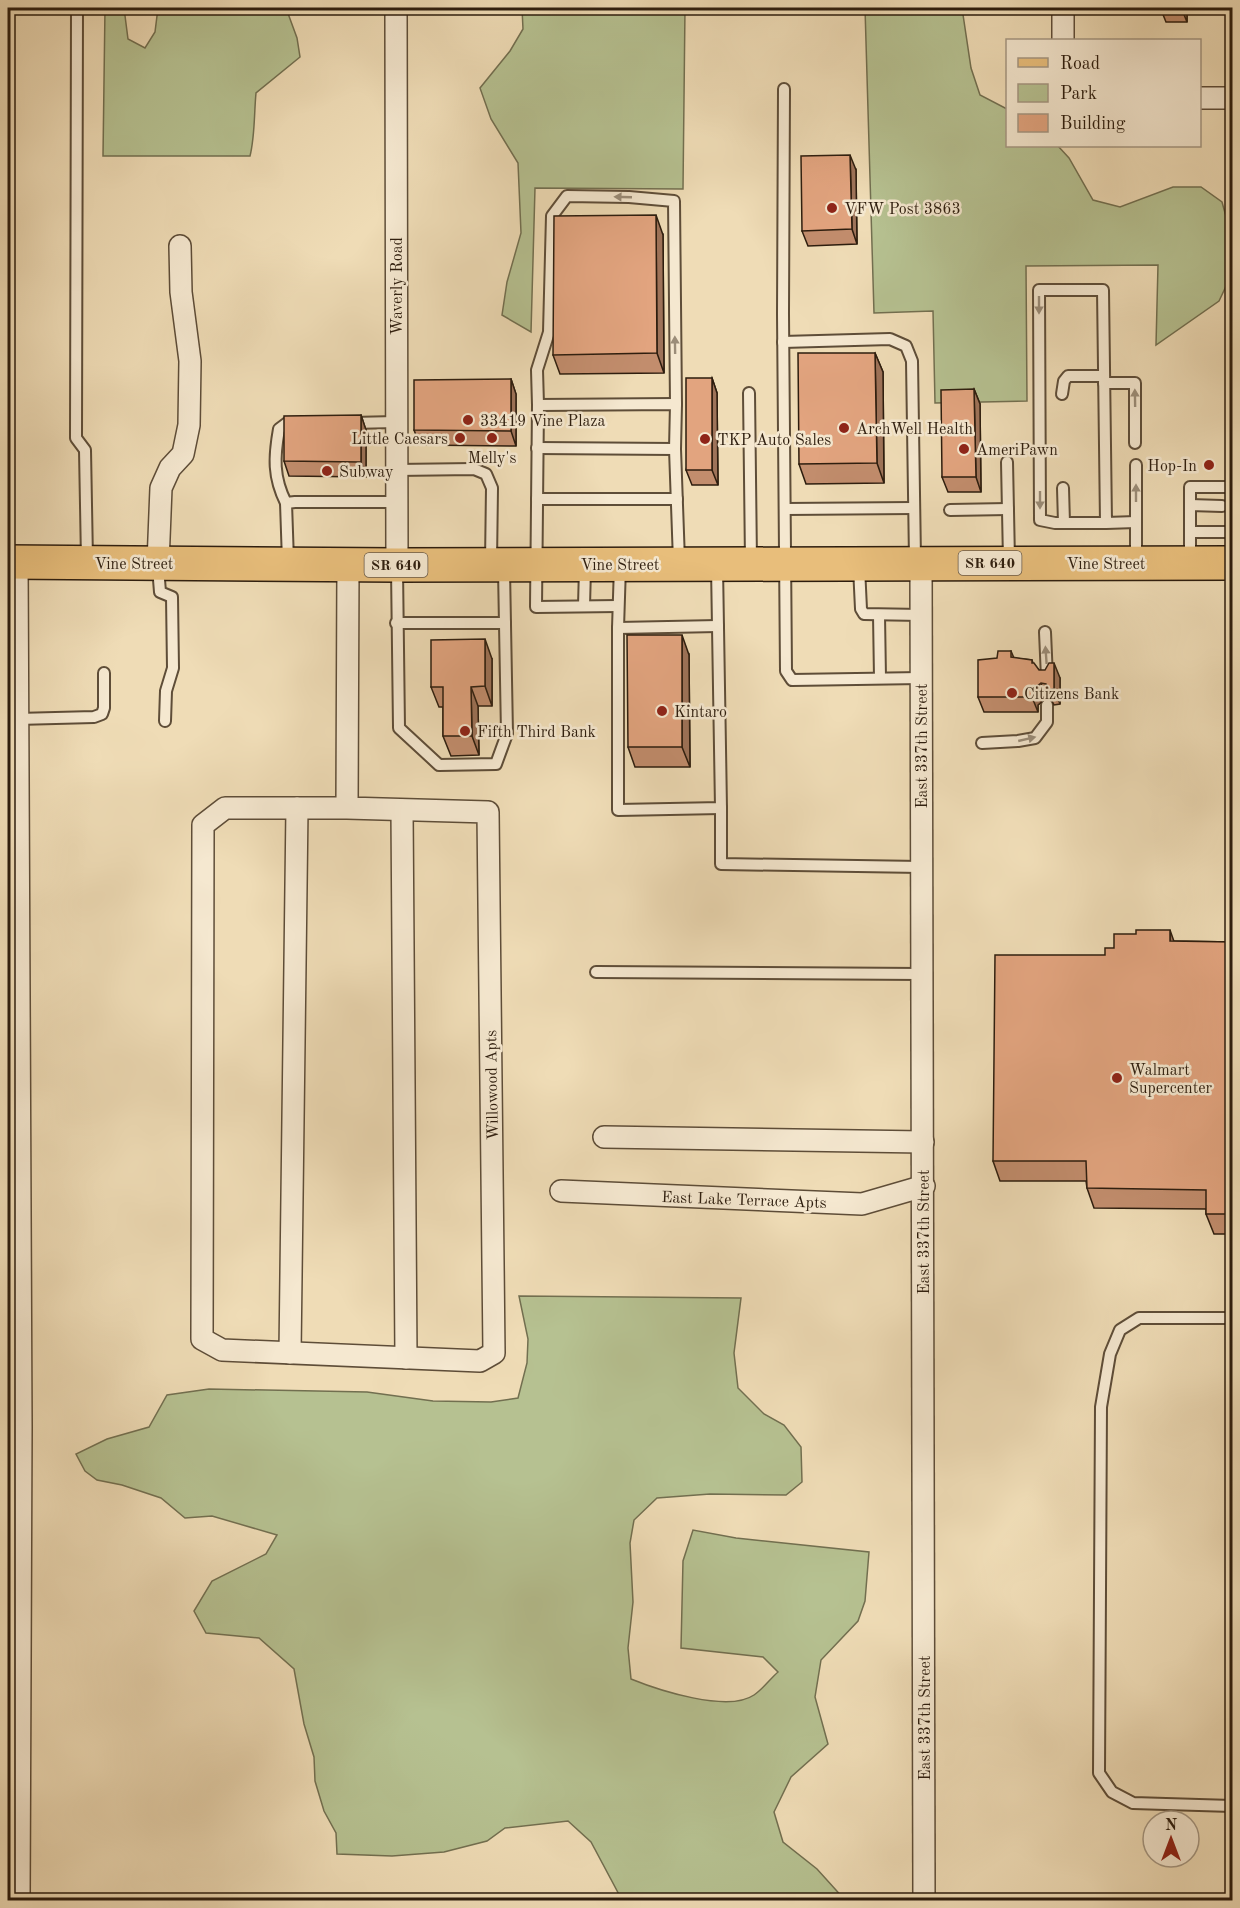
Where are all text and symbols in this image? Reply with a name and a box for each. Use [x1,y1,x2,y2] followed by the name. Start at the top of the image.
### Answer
[1006,39,1201,147] legend
[1060,55,1100,73] text: Road
[1060,85,1097,103] text: Park
[1060,115,1126,133] text: Building
[613,193,632,202] one-way arrow
[825,201,839,215] marker: VFW Post 3863
[844,202,961,218] place label: VFW Post 3863
[390,237,406,335] street label: Waverly Road
[1034,296,1044,315] one-way arrow
[670,336,680,355] one-way arrow
[1130,388,1140,407] one-way arrow
[461,413,475,427] marker: 33419 Vine Plaza
[480,414,605,430] place label: 33419 Vine Plaza
[837,421,851,435] marker: ArchWell Health
[856,422,973,438] place label: ArchWell Health
[453,431,467,445] marker: Little Caesars
[485,431,499,445] marker: Melly's
[351,432,448,448] place label: Little Caesars
[698,432,712,446] marker: TKP Auto Sales
[717,433,831,449] place label: TKP Auto Sales
[957,442,971,456] marker: AmeriPawn
[976,443,1058,459] place label: AmeriPawn
[468,451,516,467] place label: Melly's
[1202,458,1216,472] marker: Hop-In
[1147,459,1197,475] place label: Hop-In
[320,464,334,478] marker: Subway
[339,465,394,481] place label: Subway
[1131,484,1141,503] one-way arrow
[1035,491,1045,510] one-way arrow
[958,551,1022,575] road number: SR 640
[364,553,428,577] road number: SR 640
[95,557,174,573] street label: Vine Street
[1067,557,1146,573] street label: Vine Street
[581,558,660,574] street label: Vine Street
[1041,645,1051,664] one-way arrow
[915,683,931,809] street label: East 337th Street
[1005,686,1019,700] marker: Citizens Bank
[1024,687,1119,703] place label: Citizens Bank
[655,704,669,718] marker: Kintaro
[674,705,727,721] place label: Kintaro
[458,724,472,738] marker: Fifth Third Bank
[477,725,596,741] place label: Fifth Third Bank
[1018,733,1036,743] one-way arrow
[484,1030,502,1140] street label: Willowood Apts
[1129,1063,1213,1097] place label: Walmart Supercenter
[1110,1071,1124,1085] marker: Walmart Supercenter
[917,1169,933,1295] street label: East 337th Street
[661,1190,827,1212] street label: East Lake Terrace Apts
[918,1655,934,1781] street label: East 337th Street
[1141,1809,1201,1869] north arrow
[1165,1818,1178,1834] text: N

